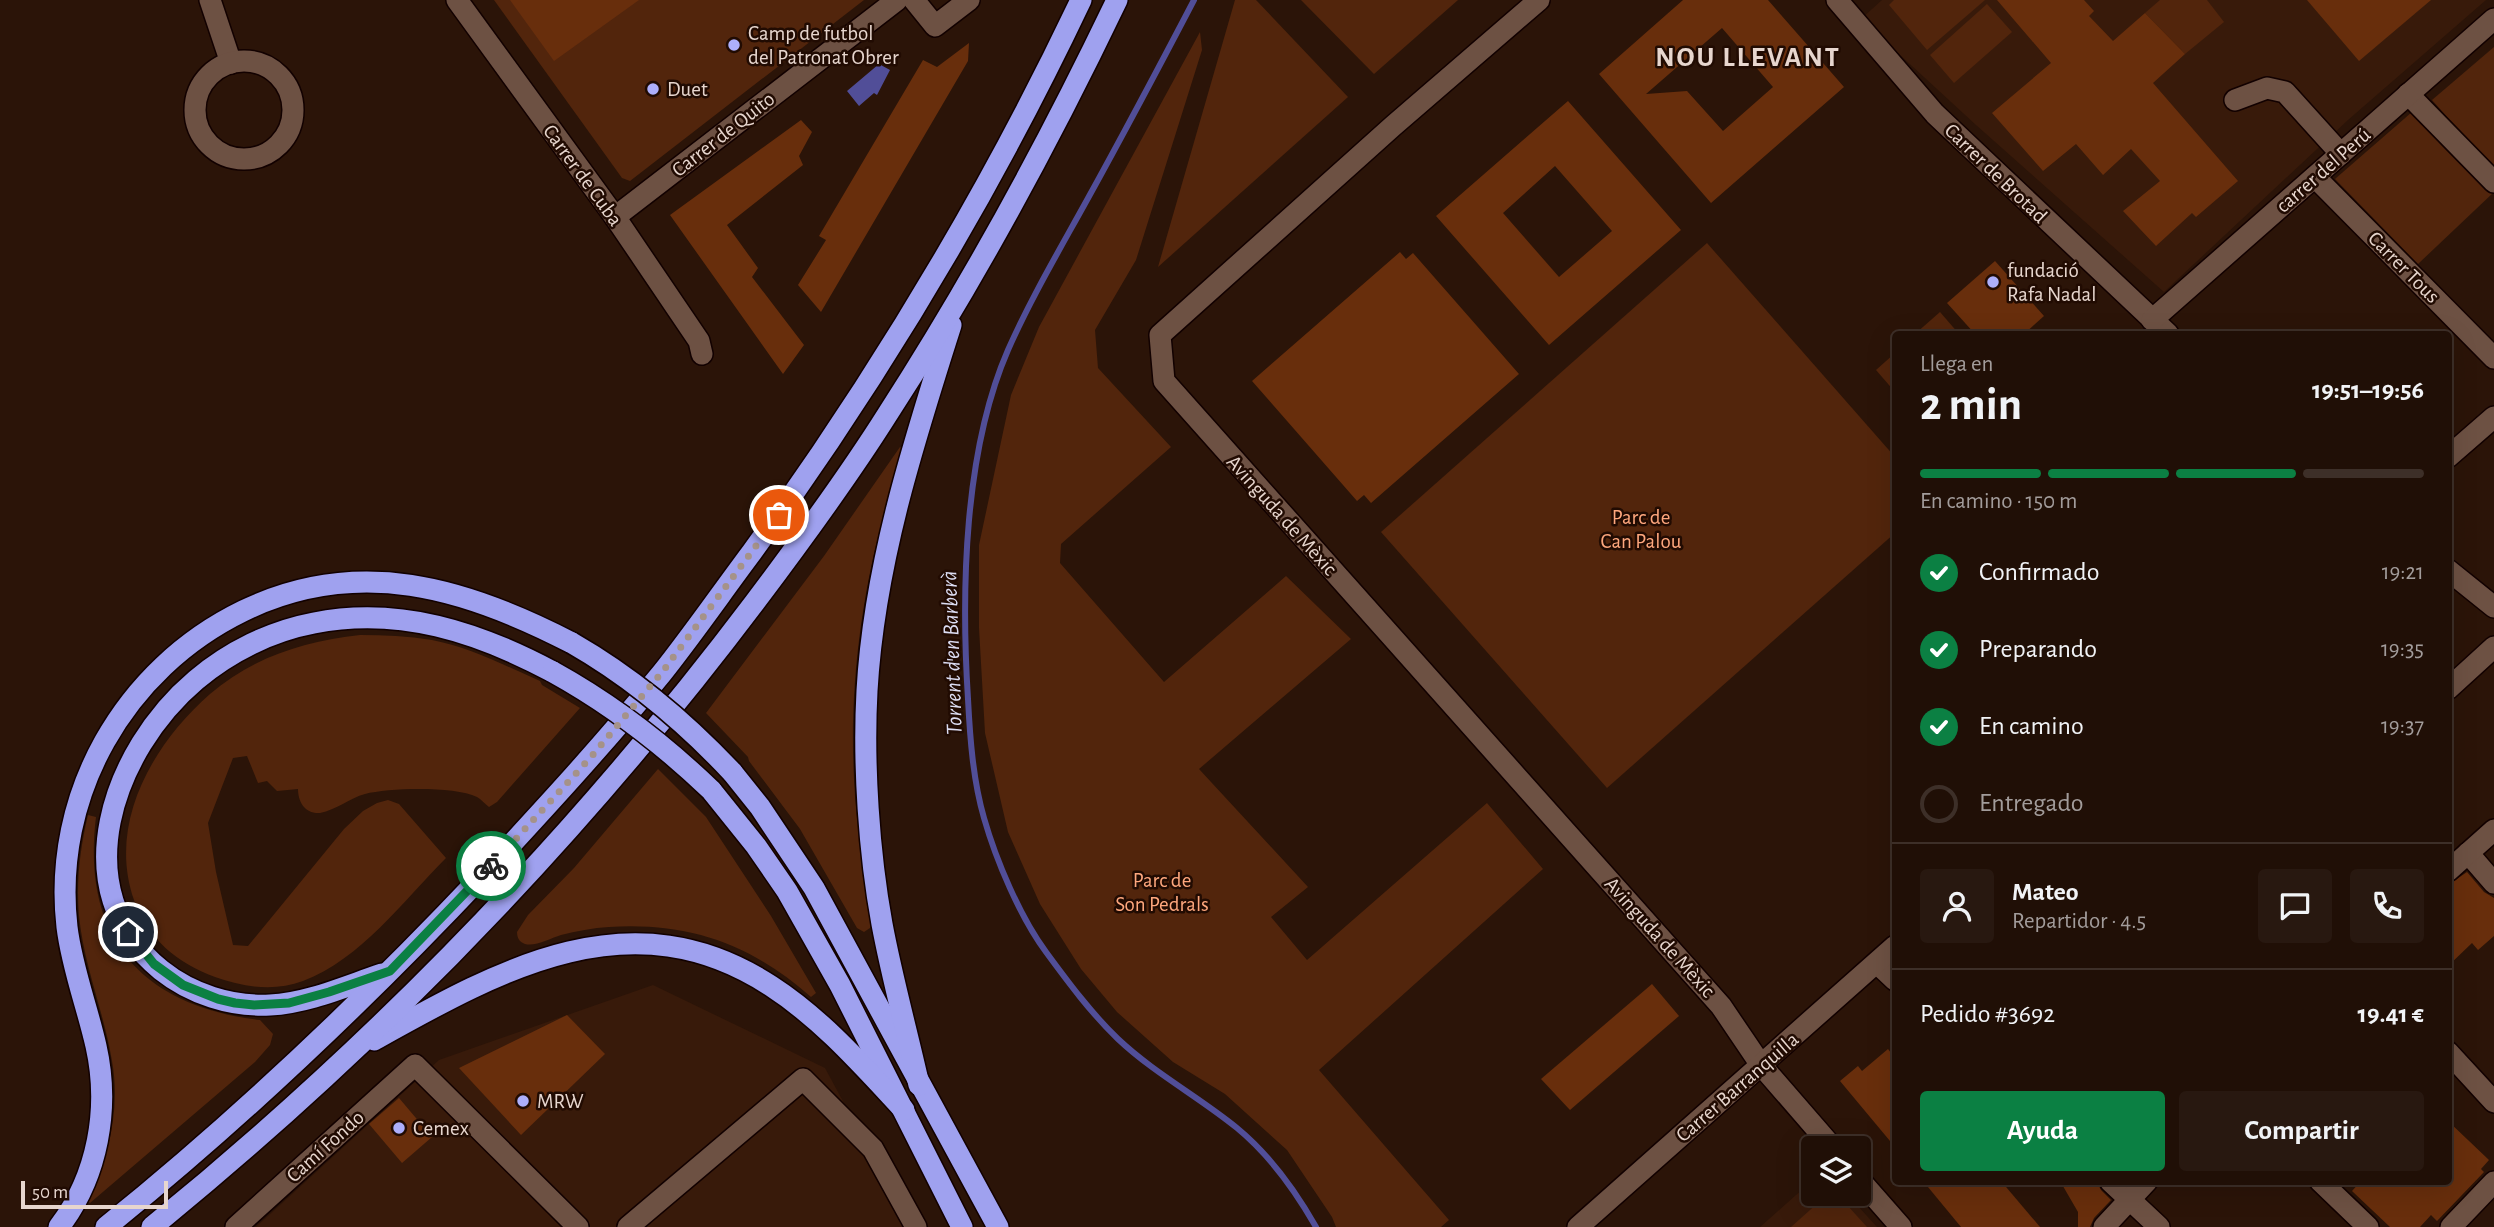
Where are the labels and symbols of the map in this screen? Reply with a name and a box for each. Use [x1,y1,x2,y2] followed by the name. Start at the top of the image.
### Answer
[748,23,899,68] place label: Camp de futbol del Patronat Obrer
[726,37,742,53] marker: Camp de futbol del Patronat Obrer
[1655,44,1841,72] district label: NOU LLEVANT
[667,79,708,100] place label: Duet
[645,81,661,97] marker: Duet
[668,88,779,181] street label: Carrer de Quito
[1940,120,2051,227] street label: Carrer de Brotad
[539,121,626,230] street label: Carrer de Cuba
[2272,124,2375,217] street label: carrer del Perú
[2364,228,2443,307] street label: Carrer Tous
[2007,260,2096,305] place label: fundació Rafa Nadal
[1985,274,2001,290] marker: fundació Rafa Nadal
[1222,451,1341,579] street label: Avinguda de Mèxic
[749,485,809,545] pin
[1601,507,1682,552] park label: Parc de Can Palou
[938,570,967,736] water label: Torrent d'en Barberà
[456,831,526,901] courier
[1115,870,1209,915] park label: Parc de Son Pedrals
[1600,873,1719,1001] street label: Avinguda de Mèxic
[98,902,158,962] pin
[1672,1028,1803,1146] street label: Carrer Barranquilla
[537,1091,584,1112] place label: MRW
[515,1093,531,1109] marker: MRW
[283,1106,368,1186] street label: Camí Fondo
[413,1118,469,1139] place label: Cemex
[391,1120,407,1136] marker: Cemex
[21,1178,168,1210] scale bar

